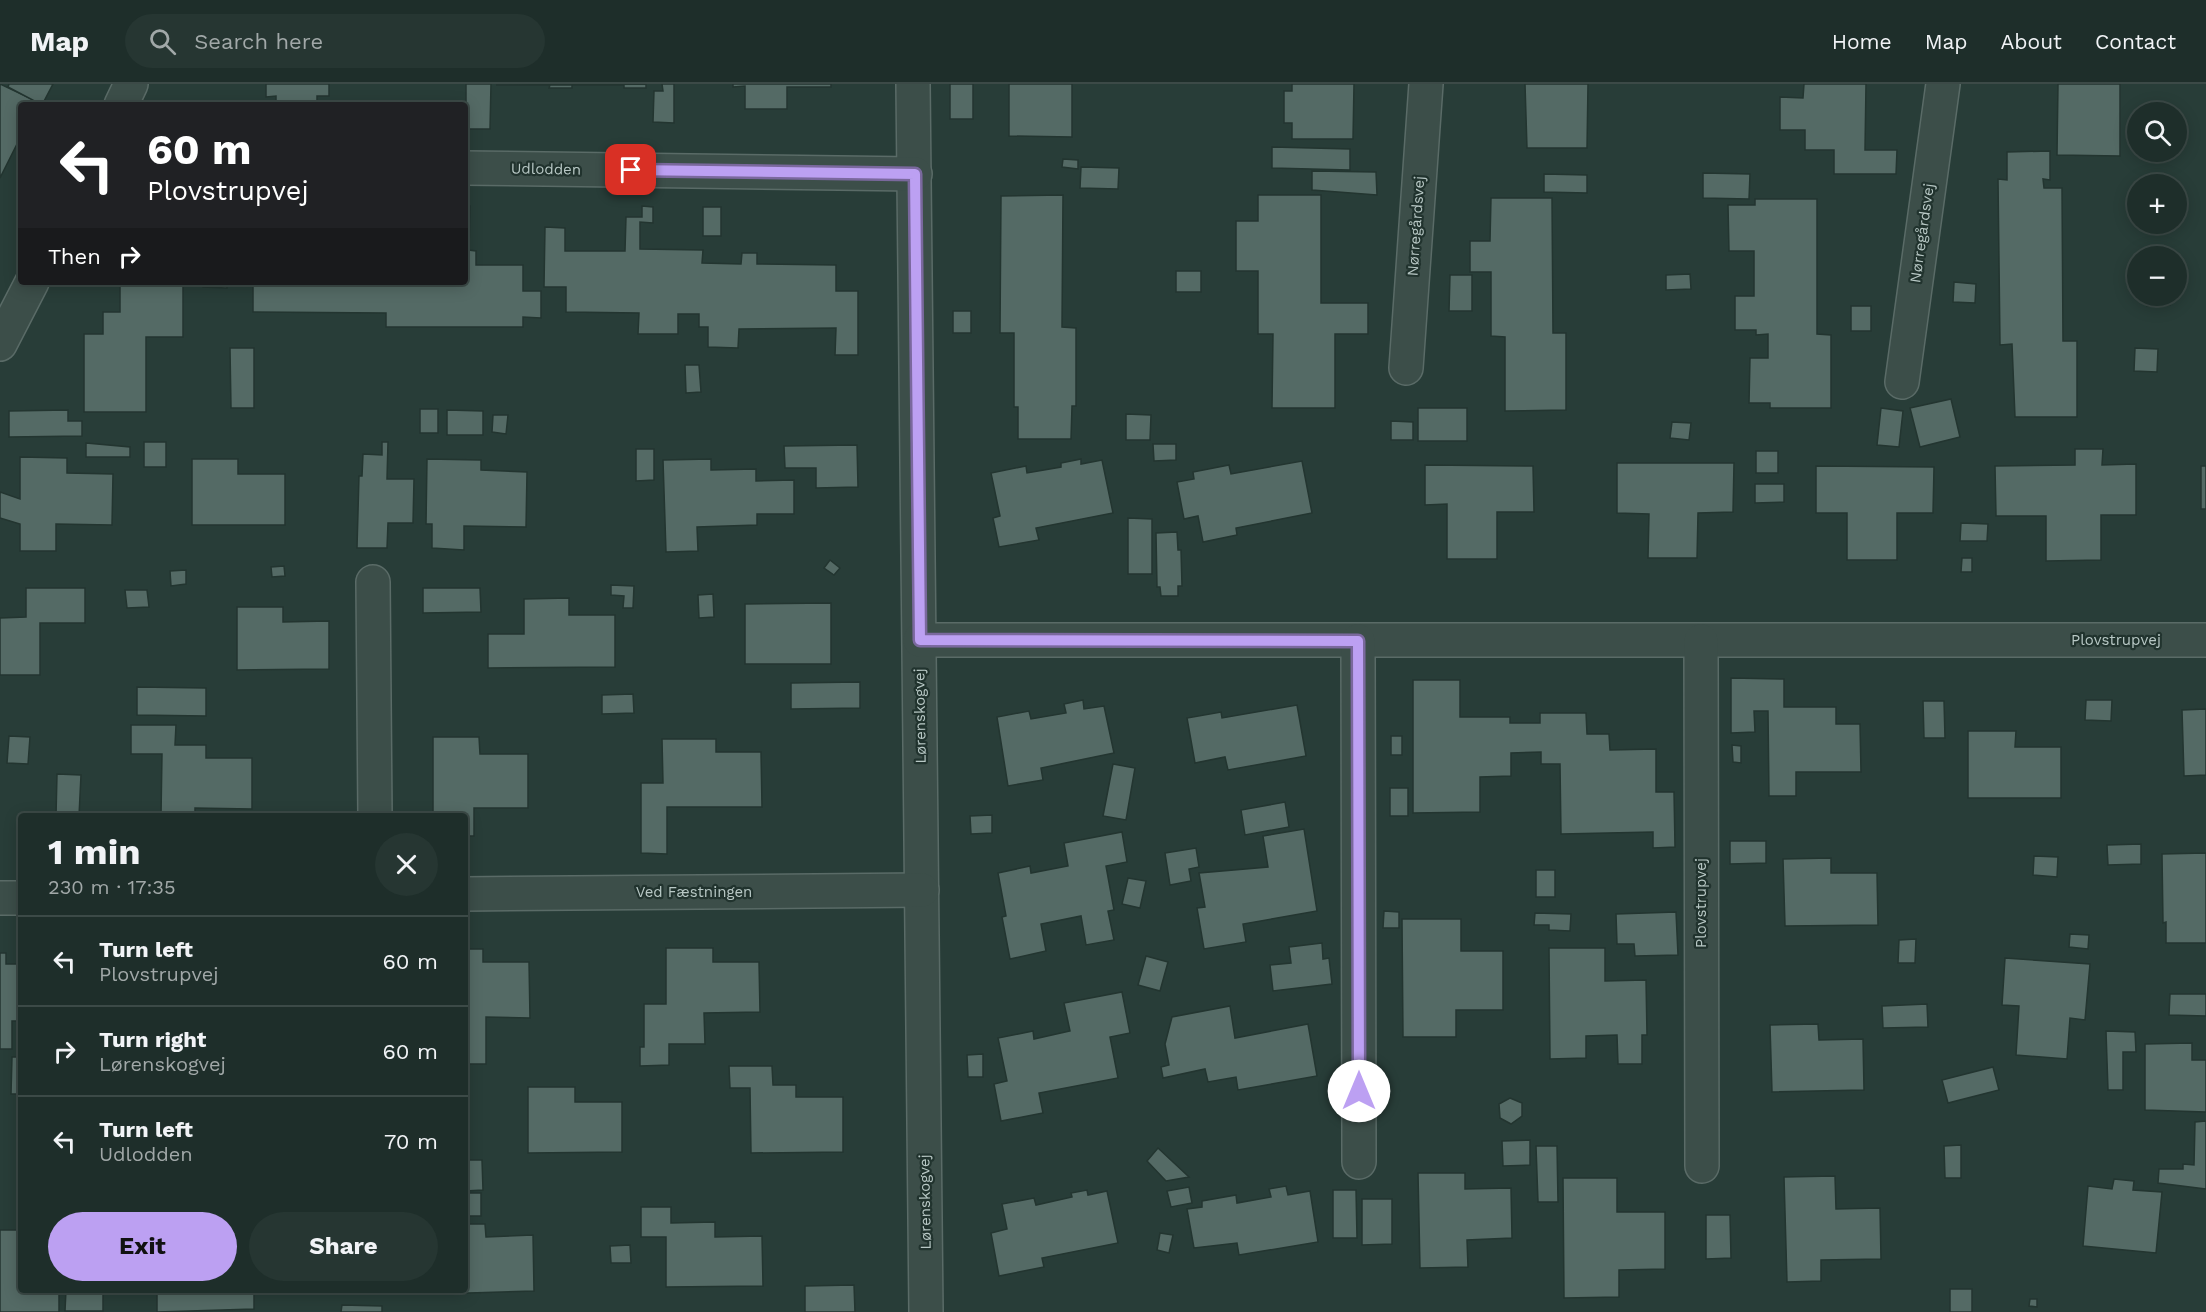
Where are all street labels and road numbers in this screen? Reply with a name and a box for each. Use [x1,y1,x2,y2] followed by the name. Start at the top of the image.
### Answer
[511,159,581,179] street label: Udlodden
[1404,175,1428,277] street label: Nørregårdsvej
[1906,182,1938,284] street label: Nørregårdsvej
[2071,631,2161,649] street label: Plovstrupvej
[910,668,930,764] street label: Lørenskogvej
[1692,858,1710,948] street label: Plovstrupvej
[636,883,752,901] street label: Ved Fæstningen
[915,1154,935,1250] street label: Lørenskogvej

